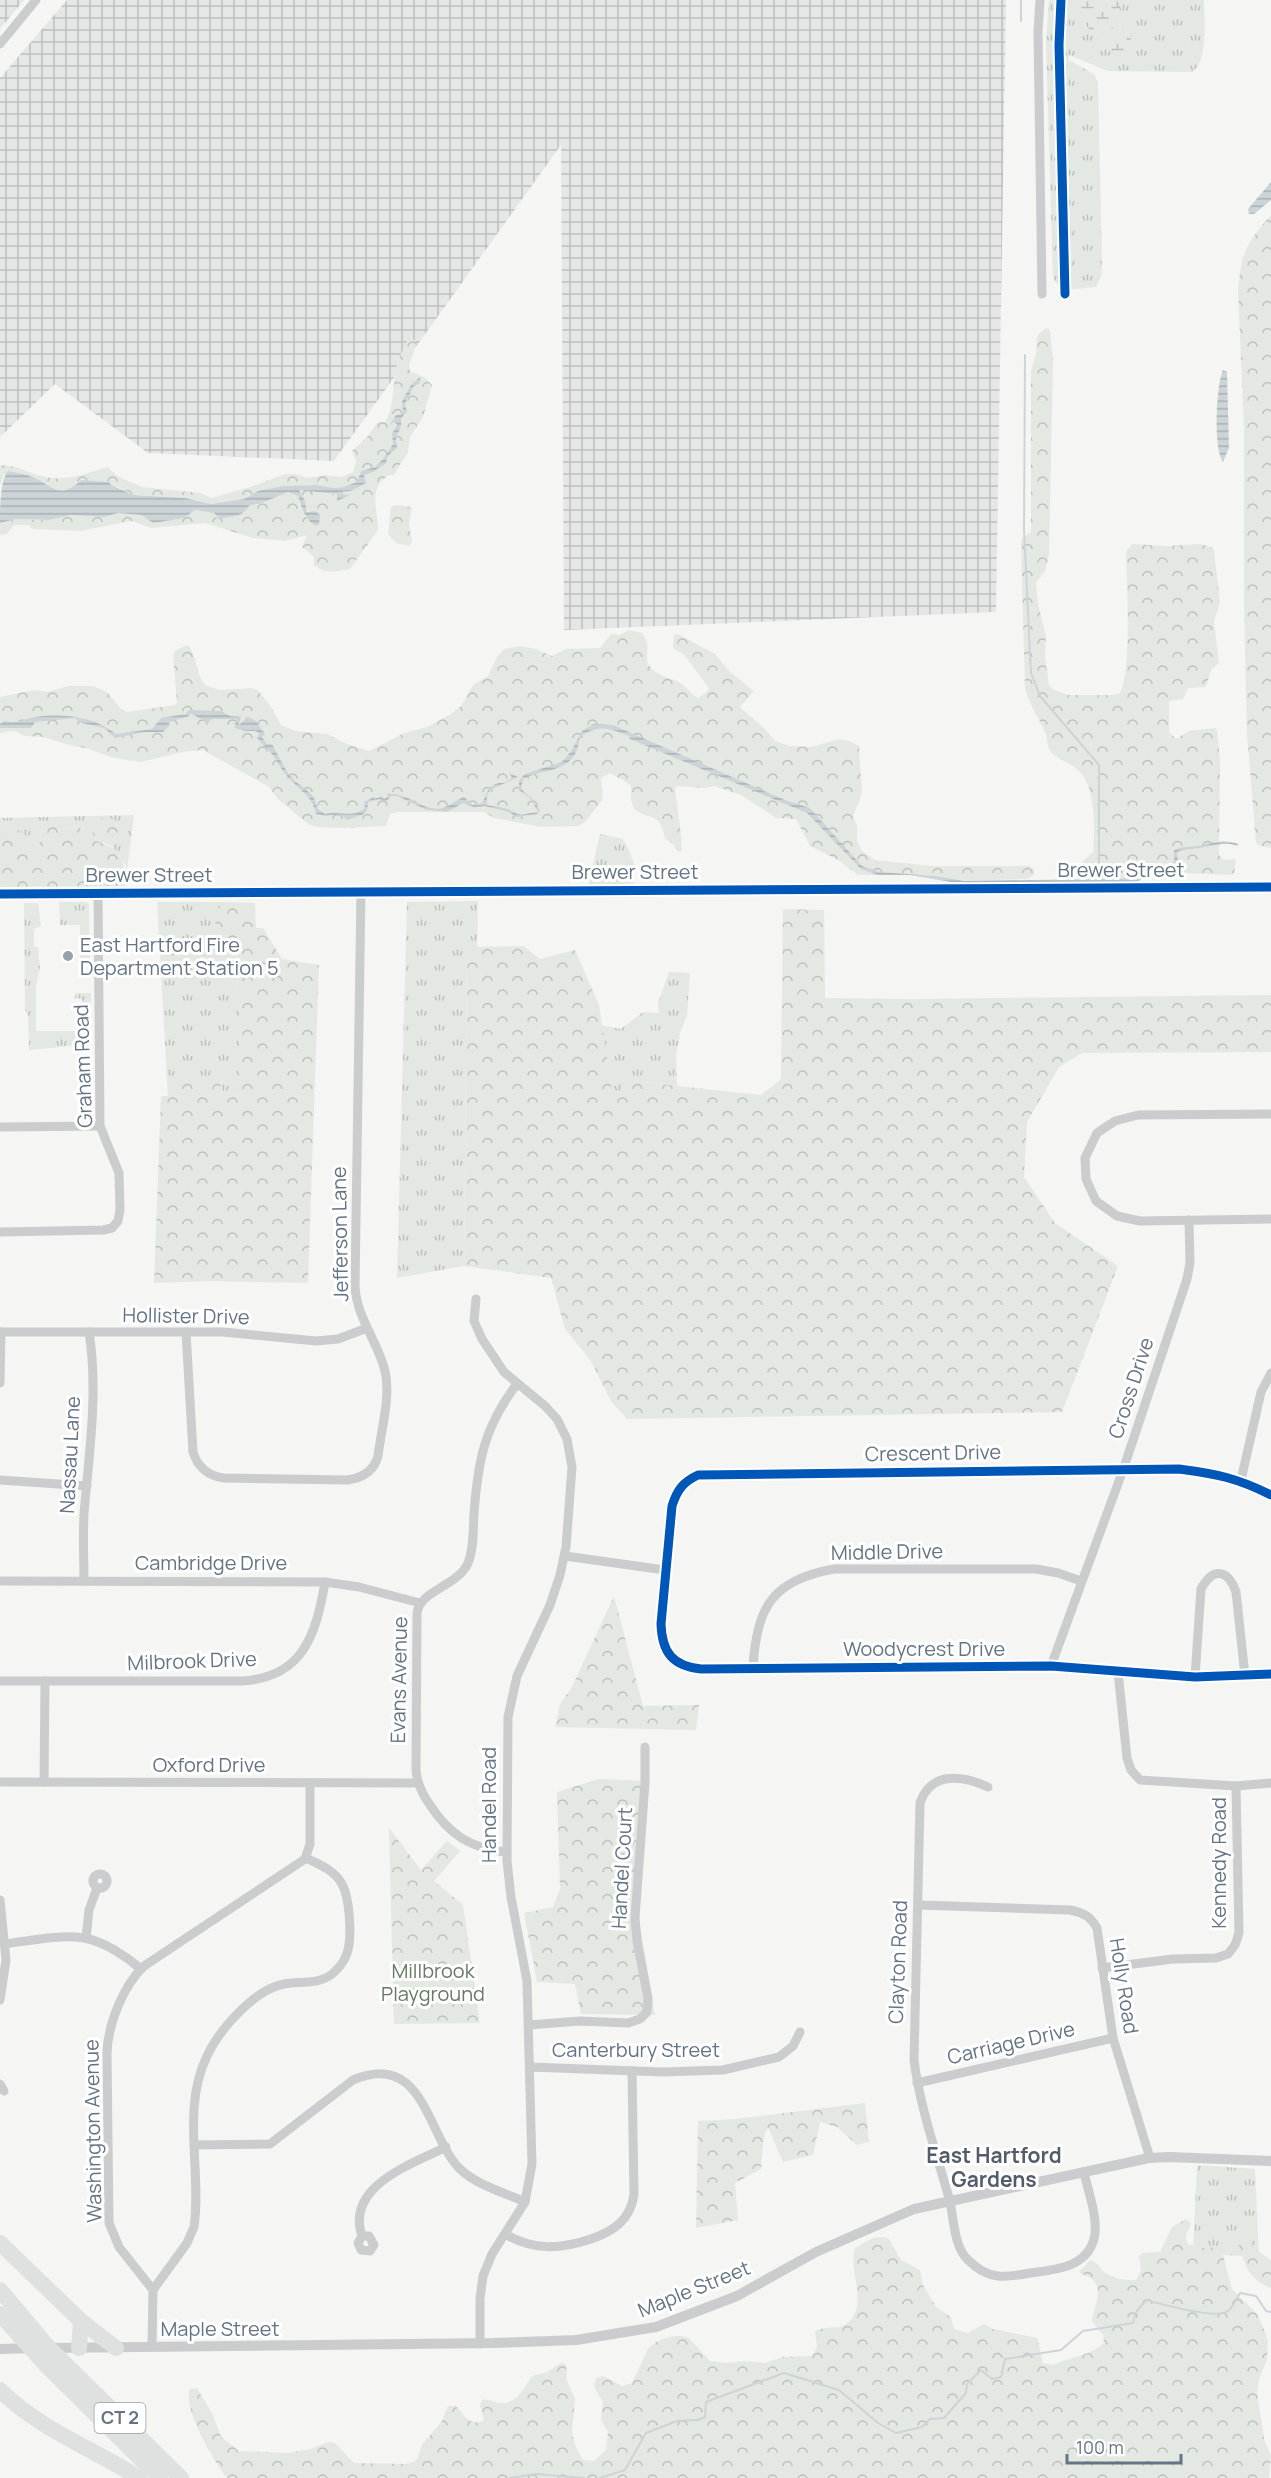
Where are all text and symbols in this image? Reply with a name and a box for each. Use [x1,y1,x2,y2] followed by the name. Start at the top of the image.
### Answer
[1057,856,1185,883] street label: Brewer Street
[571,858,699,885] street label: Brewer Street
[85,861,213,888] street label: Brewer Street
[80,931,279,981] place label: East Hartford Fire Department Station 5
[61,949,75,963] marker: East Hartford Fire Department Station 5
[67,1004,98,1128] street label: Graham Road
[325,1166,354,1302] street label: Jefferson Lane
[122,1301,250,1330] street label: Hollister Drive
[1101,1334,1160,1442] street label: Cross Drive
[53,1396,86,1514] street label: Nassau Lane
[865,1438,1001,1467] street label: Crescent Drive
[831,1537,943,1566] street label: Middle Drive
[135,1549,287,1576] street label: Cambridge Drive
[384,1616,413,1744] street label: Evans Avenue
[843,1635,1005,1662] street label: Woodycrest Drive
[127,1645,257,1676] street label: Milbrook Drive
[475,1747,502,1863] street label: Handel Road
[153,1751,265,1778] street label: Oxford Drive
[1205,1797,1232,1929] street label: Kennedy Road
[605,1806,638,1930] street label: Handel Court
[882,1900,913,2024] street label: Clayton Road
[1104,1936,1145,2036] street label: Holly Road
[381,1957,485,2007] park label: Millbrook Playground
[945,2015,1077,2070] street label: Carriage Drive
[552,2036,720,2063] street label: Canterbury Street
[77,2039,108,2223] street label: Washington Avenue
[926,2141,1062,2193] district label: East Hartford Gardens
[634,2254,754,2323] street label: Maple Street
[161,2315,279,2342] street label: Maple Street
[94,2403,146,2433] road number: CT 2
[1067,2427,1181,2465] scale bar
[1076,2435,1124,2459] text: 100 m

